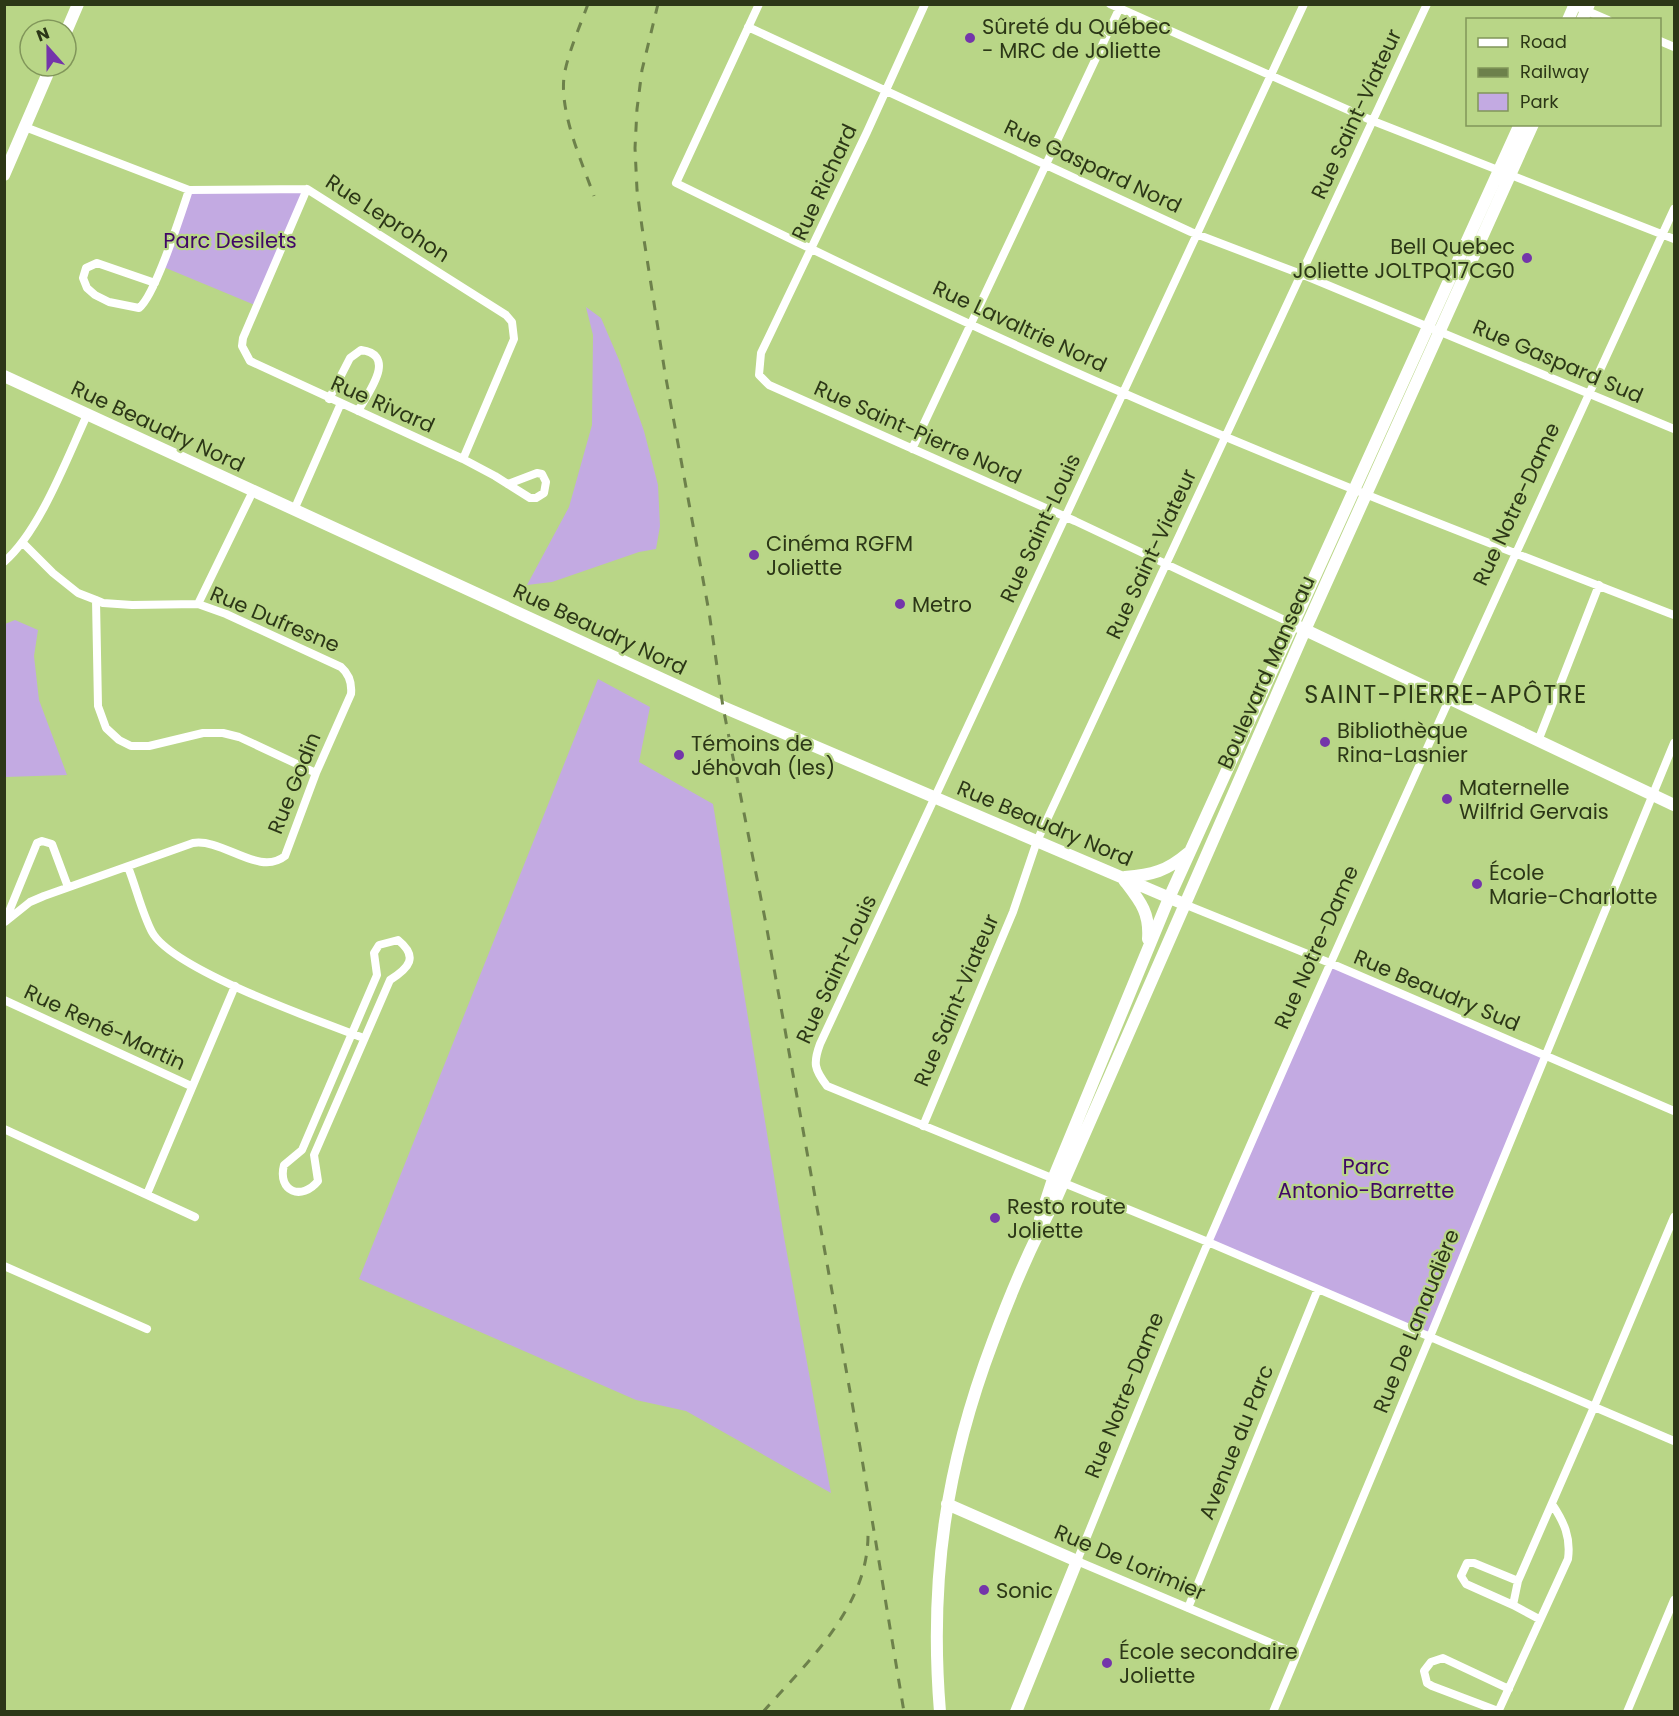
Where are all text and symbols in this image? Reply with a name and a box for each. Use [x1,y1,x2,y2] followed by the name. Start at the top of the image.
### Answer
[982,12,1171,65] place label: Sûreté du Québec - MRC de Joliette
[18,18,78,78] north arrow
[1466,18,1661,126] legend
[33,22,53,47] text: N
[1304,24,1408,204] street label: Rue Saint-Viateur
[1520,29,1567,54] text: Road
[963,31,977,45] marker: Sûreté du Québec - MRC de Joliette
[1520,59,1589,84] text: Railway
[1520,89,1559,114] text: Park
[1000,112,1186,220] street label: Rue Gaspard Nord
[784,119,864,245] street label: Rue Richard
[320,167,456,269] street label: Rue Leprohon
[163,226,297,255] park label: Parc Desilets
[1292,232,1515,285] place label: Bell Quebec Joliette JOLTPQ17CG0
[1520,251,1534,265] marker: Bell Quebec Joliette JOLTPQ17CG0
[928,273,1112,379] street label: Rue Lavaltrie Nord
[1468,312,1648,410] street label: Rue Gaspard Sud
[327,368,439,440] street label: Rue Rivard
[67,373,249,479] street label: Rue Beaudry Nord
[810,373,1026,491] street label: Rue Saint-Pierre Nord
[1465,418,1567,590] street label: Rue Notre-Dame
[993,449,1087,607] street label: Rue Saint-Louis
[1099,464,1203,644] street label: Rue Saint-Viateur
[766,529,913,582] place label: Cinéma RGFM Joliette
[747,548,761,562] marker: Cinéma RGFM Joliette
[1210,571,1322,773] street label: Boulevard Manseau
[509,576,691,682] street label: Rue Beaudry Nord
[206,579,344,659] street label: Rue Dufresne
[912,590,972,619] place label: Metro
[893,597,907,611] marker: Metro
[1304,678,1588,711] district label: SAINT-PIERRE-APÔTRE
[1337,716,1468,769] place label: Bibliothèque Rina-Lasnier
[260,728,328,838] street label: Rue Godin
[691,729,835,782] place label: Témoins de Jéhovah (les)
[1318,735,1332,749] marker: Bibliothèque Rina-Lasnier
[672,748,686,762] marker: Témoins de Jéhovah (les)
[953,773,1137,873] street label: Rue Beaudry Nord
[1459,773,1609,826] place label: Maternelle Wilfrid Gervais
[1440,792,1454,806] marker: Maternelle Wilfrid Gervais
[1489,858,1657,911] place label: École Marie-Charlotte
[1267,860,1365,1034] street label: Rue Notre-Dame
[1470,877,1484,891] marker: École Marie-Charlotte
[789,890,883,1048] street label: Rue Saint-Louis
[907,909,1005,1091] street label: Rue Saint-Viateur
[1350,942,1524,1038] street label: Rue Beaudry Sud
[20,977,190,1077] street label: Rue René-Martin
[1278,1152,1454,1205] park label: Parc Antonio-Barrette
[1007,1192,1126,1245] place label: Resto route Joliette
[988,1211,1002,1225] marker: Resto route Joliette
[1366,1225,1466,1417] street label: Rue De Lanaudière
[1077,1308,1171,1482] street label: Rue Notre-Dame
[1192,1360,1280,1524] street label: Avenue du Parc
[1050,1517,1210,1607] street label: Rue De Lorimier
[996,1576,1053,1605] place label: Sonic
[977,1583,991,1597] marker: Sonic
[1119,1637,1298,1690] place label: École secondaire Joliette
[1100,1656,1114,1670] marker: École secondaire Joliette

